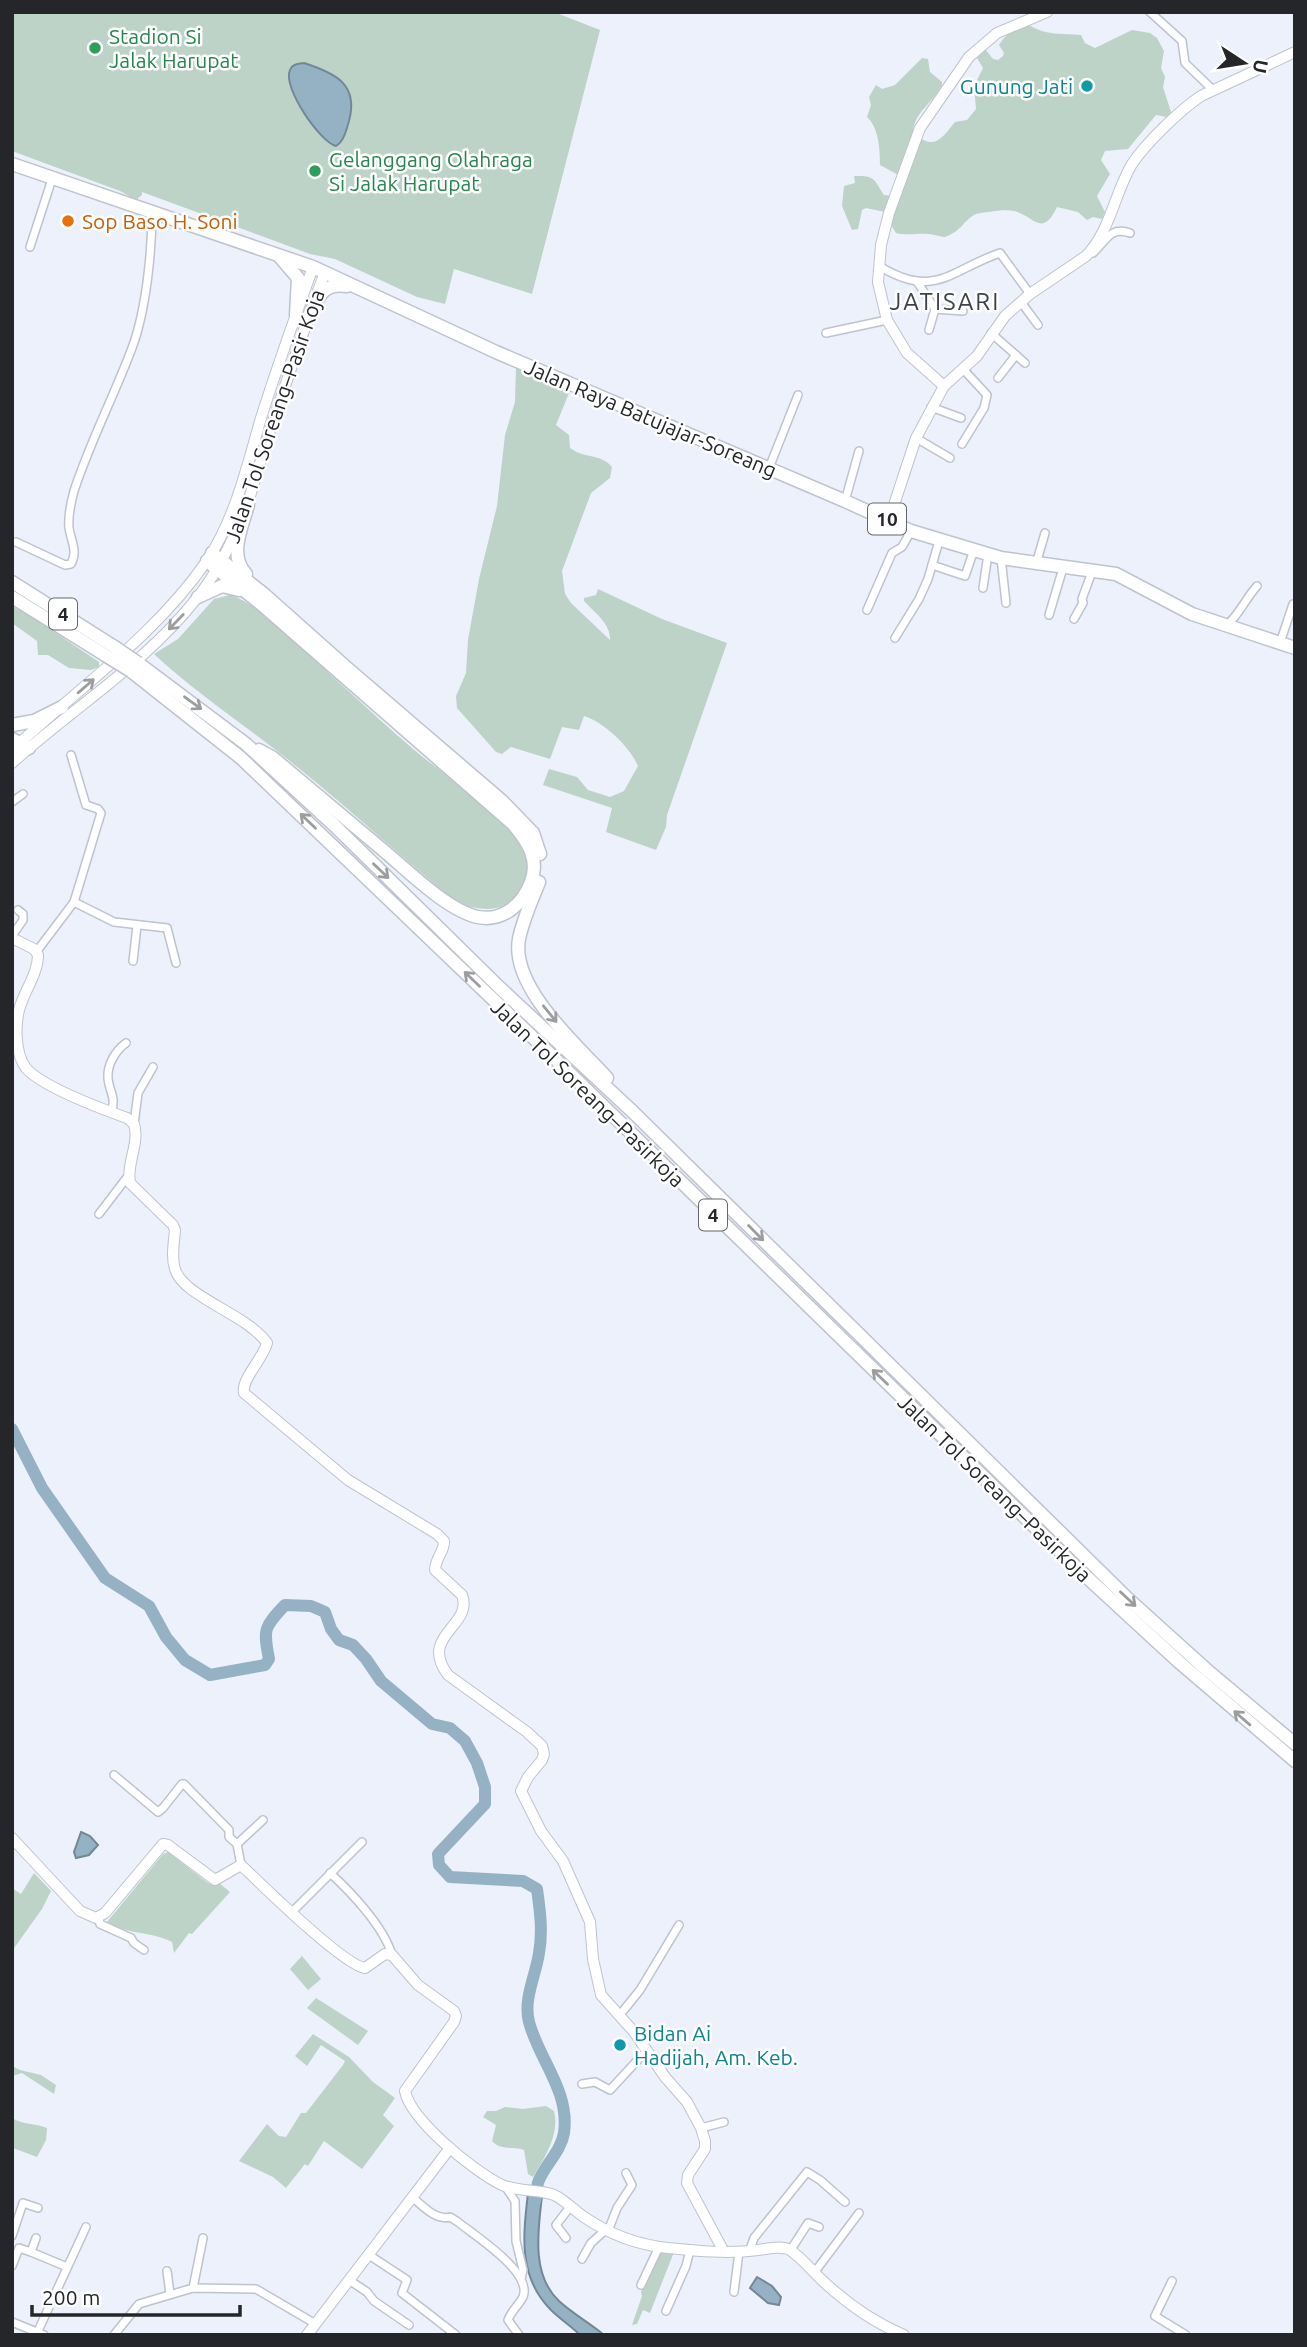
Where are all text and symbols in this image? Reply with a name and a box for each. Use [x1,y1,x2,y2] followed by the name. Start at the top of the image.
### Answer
[109,24,239,72] place label: Stadion Si Jalak Harupat
[1209,28,1279,98] north arrow
[87,40,103,56] marker: Stadion Si Jalak Harupat
[1248,58,1273,75] text: U
[960,74,1073,98] place label: Gunung Jati
[1079,78,1095,94] marker: Gunung Jati
[329,147,533,195] place label: Gelanggang Olahraga Si Jalak Harupat
[307,163,323,179] marker: Gelanggang Olahraga Si Jalak Harupat
[82,209,238,233] place label: Sop Baso H. Soni
[60,213,76,229] marker: Sop Baso H. Soni
[219,286,329,546] street label: Jalan Tol Soreang–Pasir Koja
[890,288,1000,315] district label: JATISARI
[521,354,781,482] street label: Jalan Raya Batujajar-Soreang
[868,504,906,534] road number: 10
[49,598,77,629] road number: 4
[167,613,184,630] one-way arrow
[76,678,94,694] one-way arrow
[183,696,202,710] one-way arrow
[300,813,317,830] one-way arrow
[372,862,389,879] one-way arrow
[464,970,481,987] one-way arrow
[486,994,690,1192] street label: Jalan Tol Soreang–Pasirkoja
[542,1005,558,1023] one-way arrow
[699,1200,727,1231] road number: 4
[747,1225,764,1242] one-way arrow
[872,1369,889,1386] one-way arrow
[893,1389,1097,1587] street label: Jalan Tol Soreang–Pasirkoja
[1119,1590,1136,1607] one-way arrow
[1234,1710,1252,1726] one-way arrow
[634,2021,798,2069] place label: Bidan Ai Hadijah, Am. Keb.
[612,2037,628,2053] marker: Bidan Ai Hadijah, Am. Keb.
[32,2274,240,2318] scale bar
[42,2285,100,2309] text: 200 m

